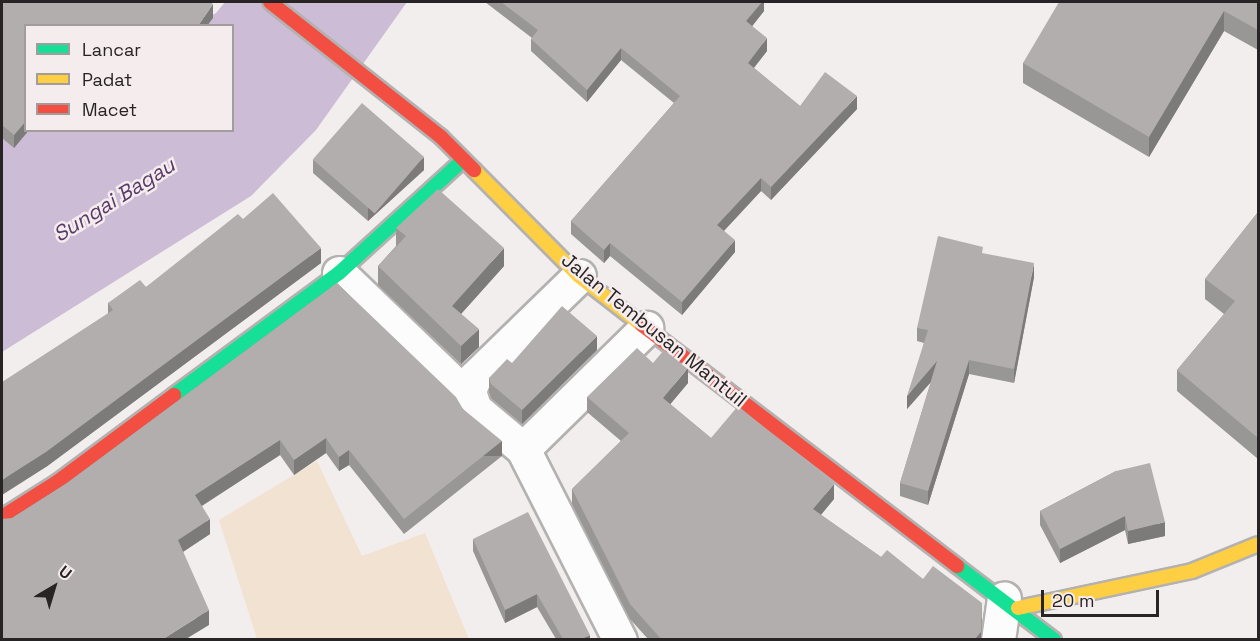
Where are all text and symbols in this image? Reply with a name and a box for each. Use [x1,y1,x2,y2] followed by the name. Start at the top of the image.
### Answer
[24,24,234,132] legend
[82,38,141,61] text: Lancar
[82,68,132,91] text: Padat
[82,98,137,121] text: Macet
[49,153,179,247] water label: Sungai Bagau
[556,248,752,412] street label: Jalan Tembusan Mantuil
[24,557,84,617] north arrow
[55,561,76,584] text: U
[1044,578,1162,616] scale bar
[1052,589,1095,612] text: 20 m

